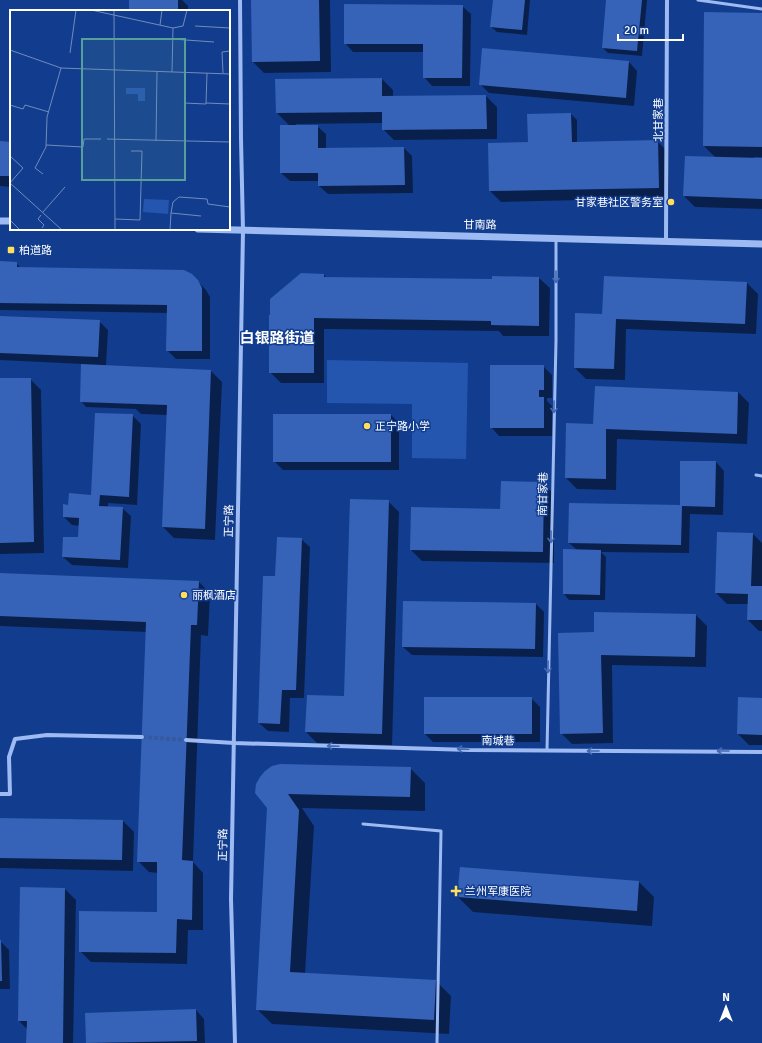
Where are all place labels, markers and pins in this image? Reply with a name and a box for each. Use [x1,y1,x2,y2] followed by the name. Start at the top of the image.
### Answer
[575,196,663,209] place label: 甘家巷社区警务室
[666,197,676,207] marker: 甘家巷社区警务室
[19,244,52,257] place label: 柏道路
[6,245,16,255] marker: 柏道路
[375,420,430,433] place label: 正宁路小学
[362,421,372,431] marker: 正宁路小学
[192,589,236,602] place label: 丽枫酒店
[179,590,189,600] marker: 丽枫酒店
[450,885,462,897] marker: 兰州军康医院
[465,885,531,898] place label: 兰州军康医院

